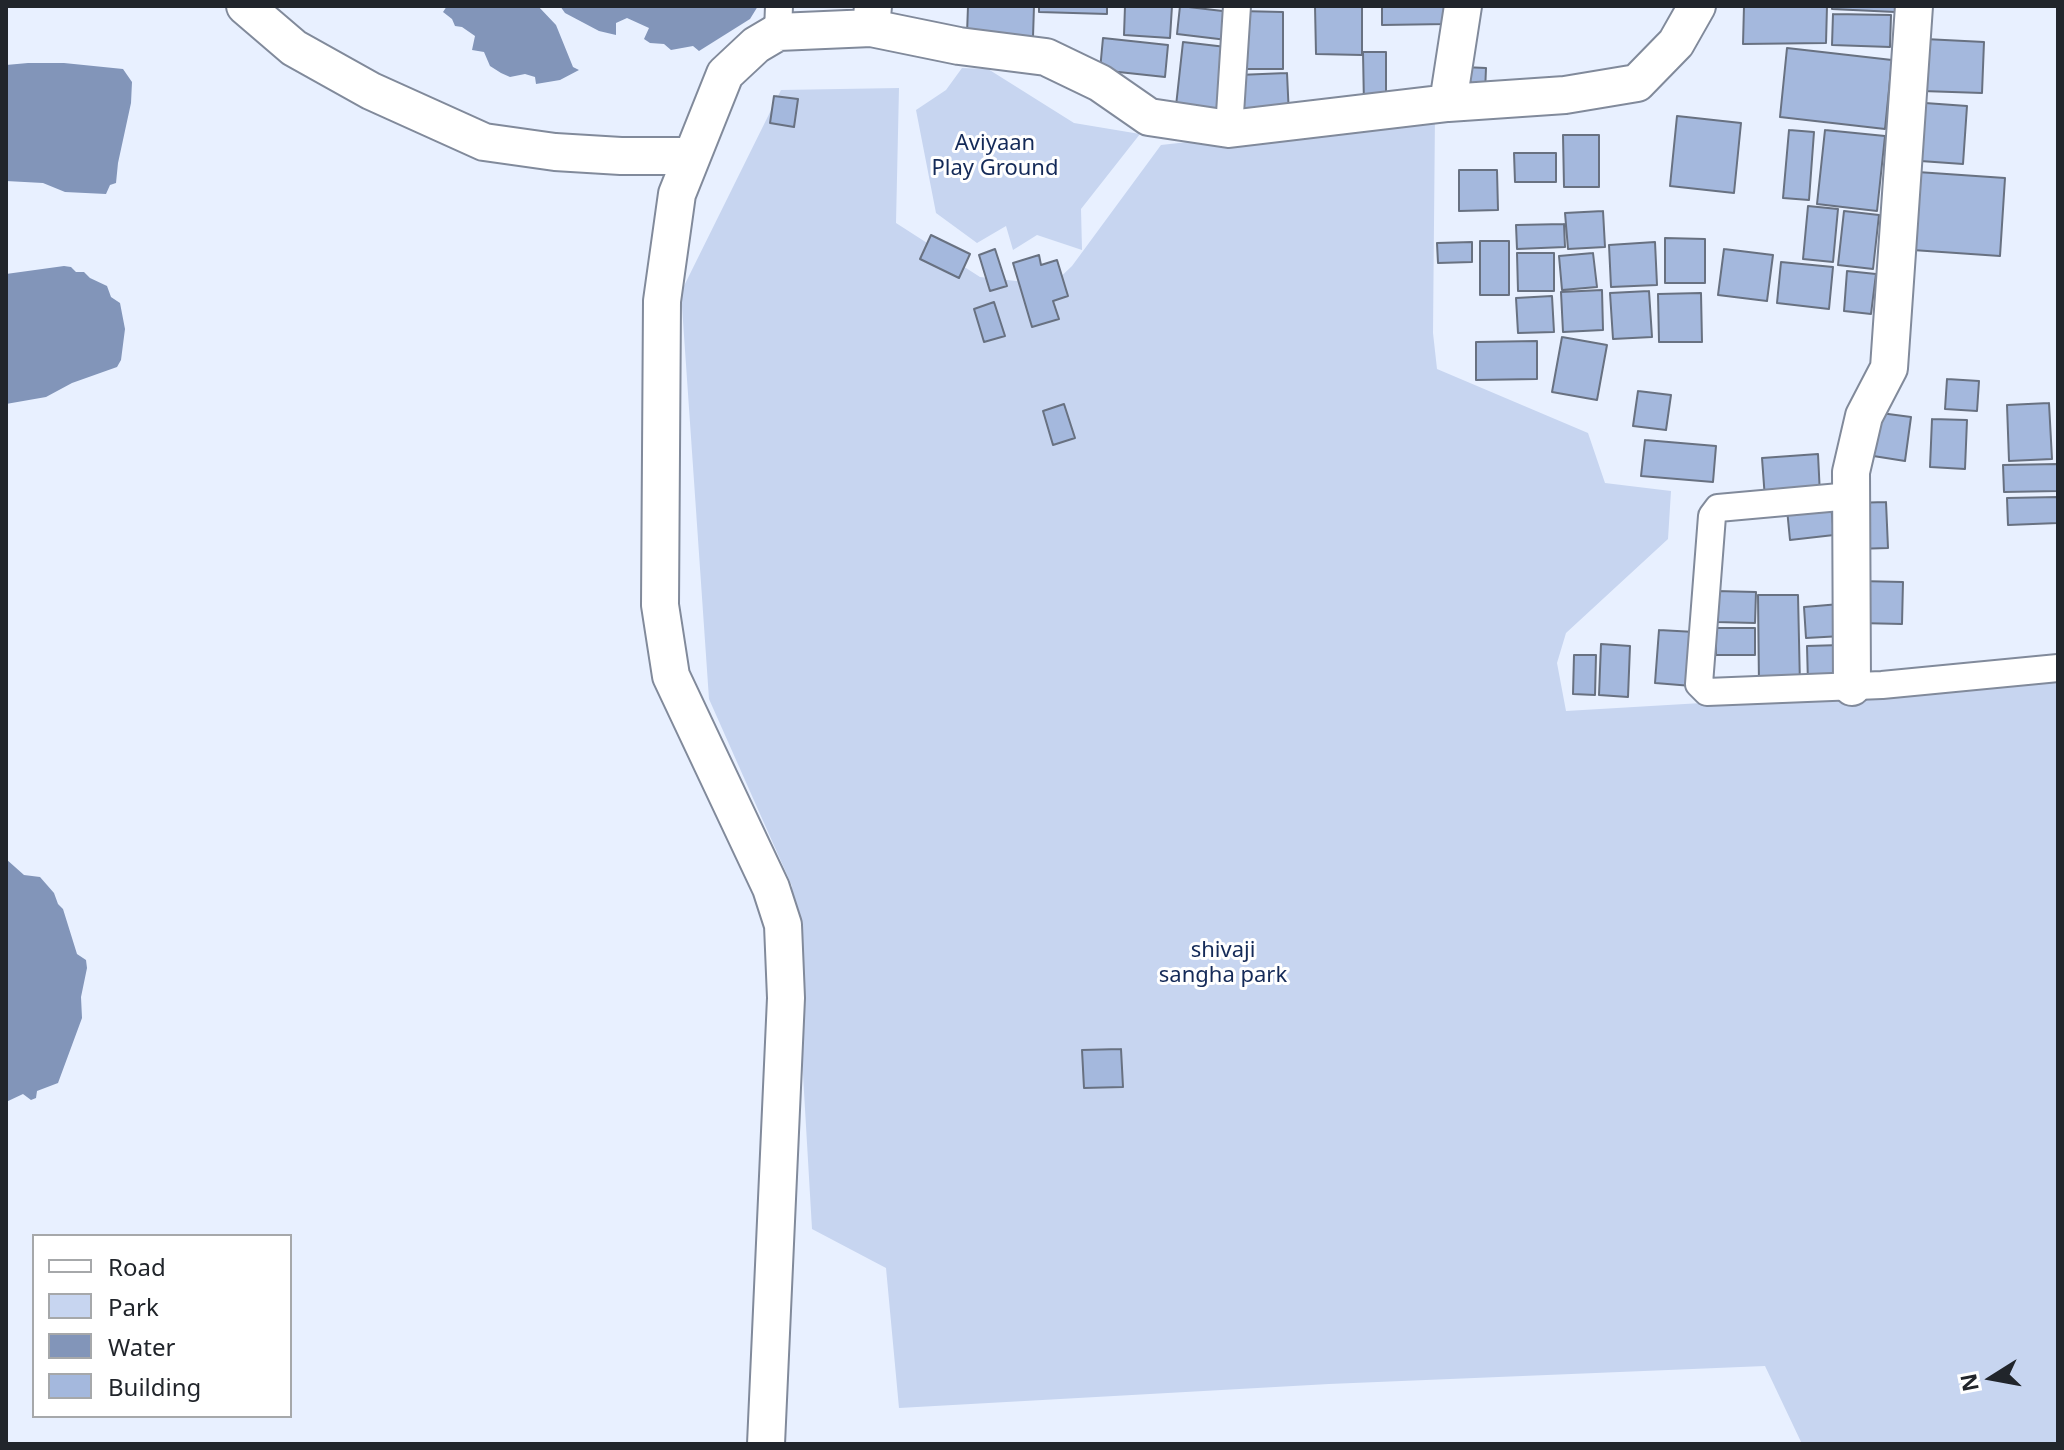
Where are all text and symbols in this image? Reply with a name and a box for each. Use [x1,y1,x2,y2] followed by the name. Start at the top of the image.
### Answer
[932,131,1058,182] park label: Aviyaan Play Ground
[1159,938,1287,990] park label: shivaji sangha park
[32,1234,292,1418] legend
[108,1250,166,1283] text: Road
[108,1290,159,1323] text: Park
[108,1330,175,1363] text: Water
[1952,1338,2032,1418] north arrow
[108,1370,201,1403] text: Building
[1952,1371,1985,1394] text: N

